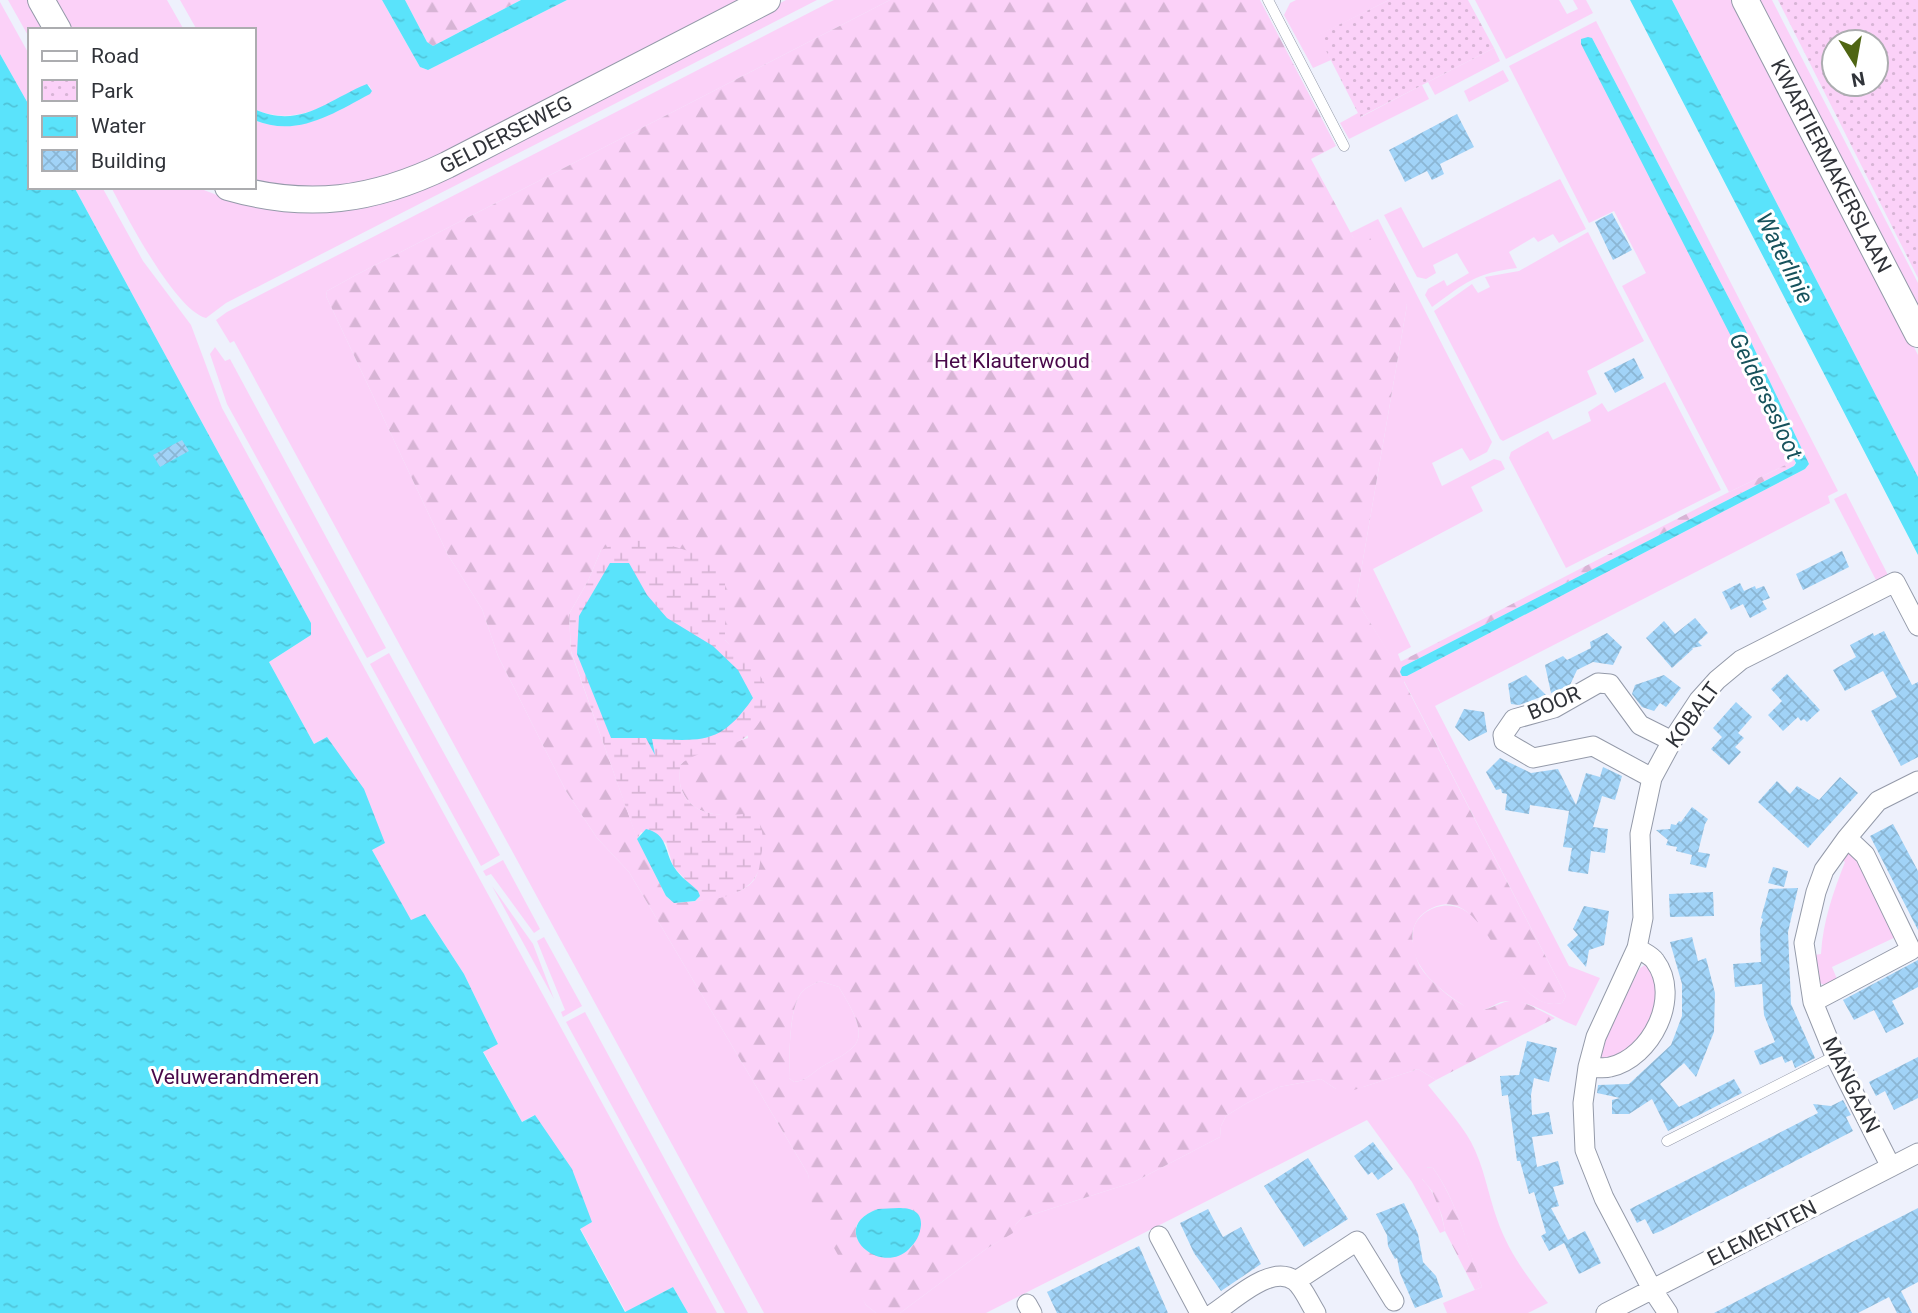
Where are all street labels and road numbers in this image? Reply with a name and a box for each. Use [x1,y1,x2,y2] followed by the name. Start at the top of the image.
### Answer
[1766,56,1896,278] street label: KWARTIERMAKERSLAAN
[436,91,576,179] street label: GELDERSEWEG
[1661,677,1725,752] street label: KOBALT
[1524,681,1584,725] street label: BOOR
[1817,1033,1885,1137] street label: MANGAAN
[1703,1195,1821,1271] street label: ELEMENTEN

